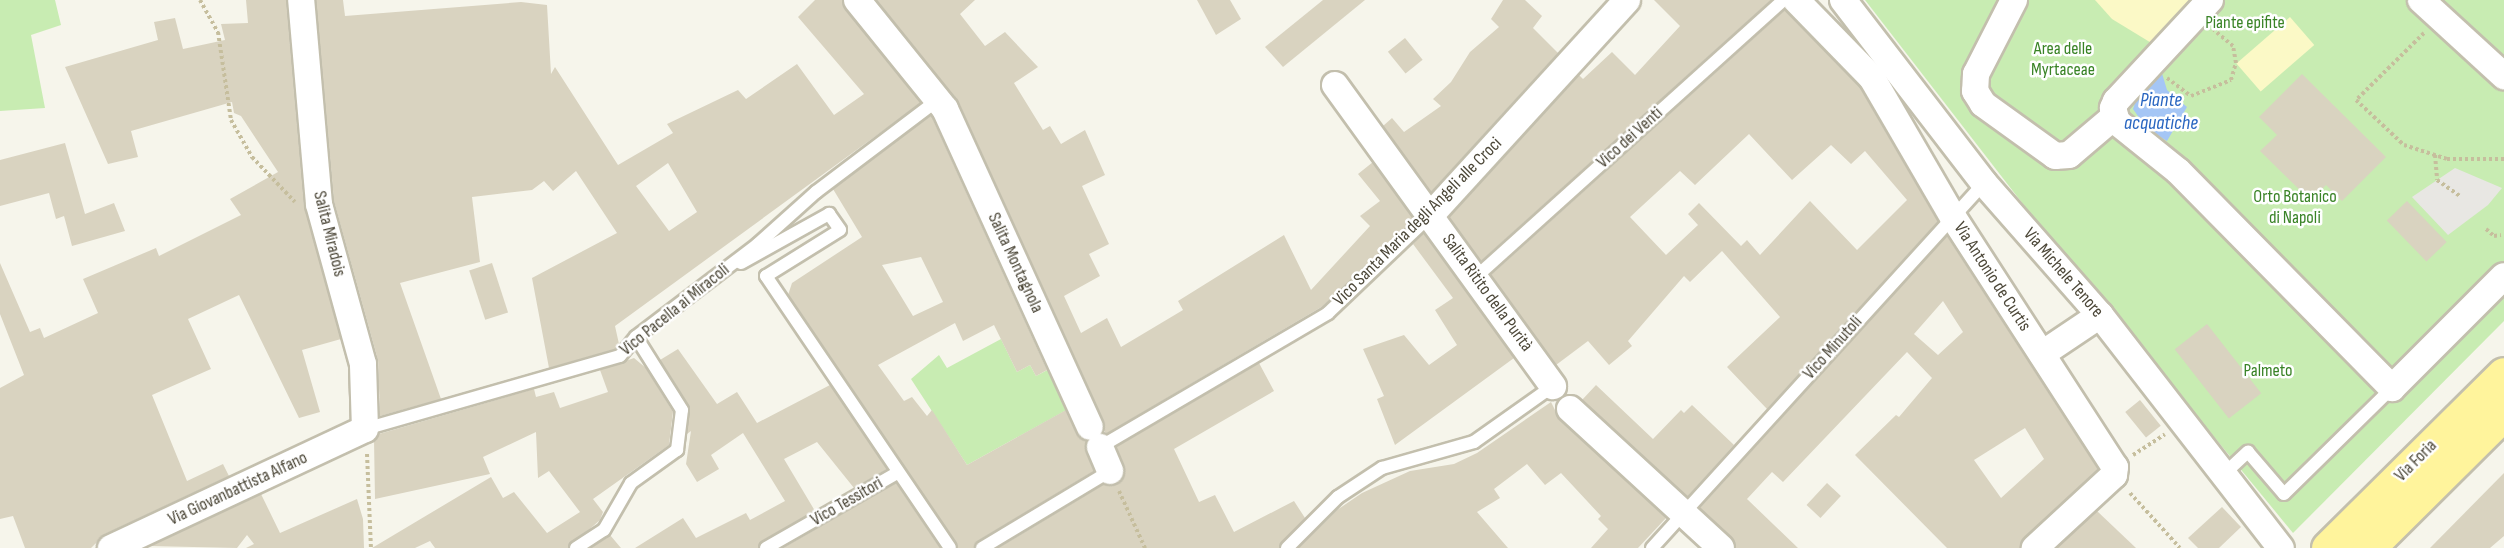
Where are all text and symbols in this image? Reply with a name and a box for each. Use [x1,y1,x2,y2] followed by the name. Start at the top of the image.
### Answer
[2205,12,2285,34] park label: Piante epifite
[2031,39,2095,82] park label: Area delle Myrtaceae
[2124,88,2198,135] water label: Piante acquatiche
[1593,103,1667,173] street label: Vico dei Venti
[1329,133,1507,311] street label: Vico Santa Maria degli Angeli alle Croci
[2253,187,2337,230] park label: Orto Botanico di Napoli
[308,189,350,279] street label: Salita Miradois
[982,210,1048,316] street label: Salita Montagnola
[1949,218,2035,336] street label: Via Antonio de Curtis
[2018,224,2108,322] street label: Via Michele Tenore
[1437,230,1537,356] street label: Salita Ritito della Purità
[616,259,734,361] street label: Vico Pacella ai Miracoli
[1799,312,1867,384] street label: Vico Minutoli
[2243,360,2293,382] park label: Palmeto
[2390,435,2442,487] street label: Via Foria
[165,447,311,531] street label: Via Giovanbattista Alfano
[807,473,887,531] street label: Vico Tessitori

